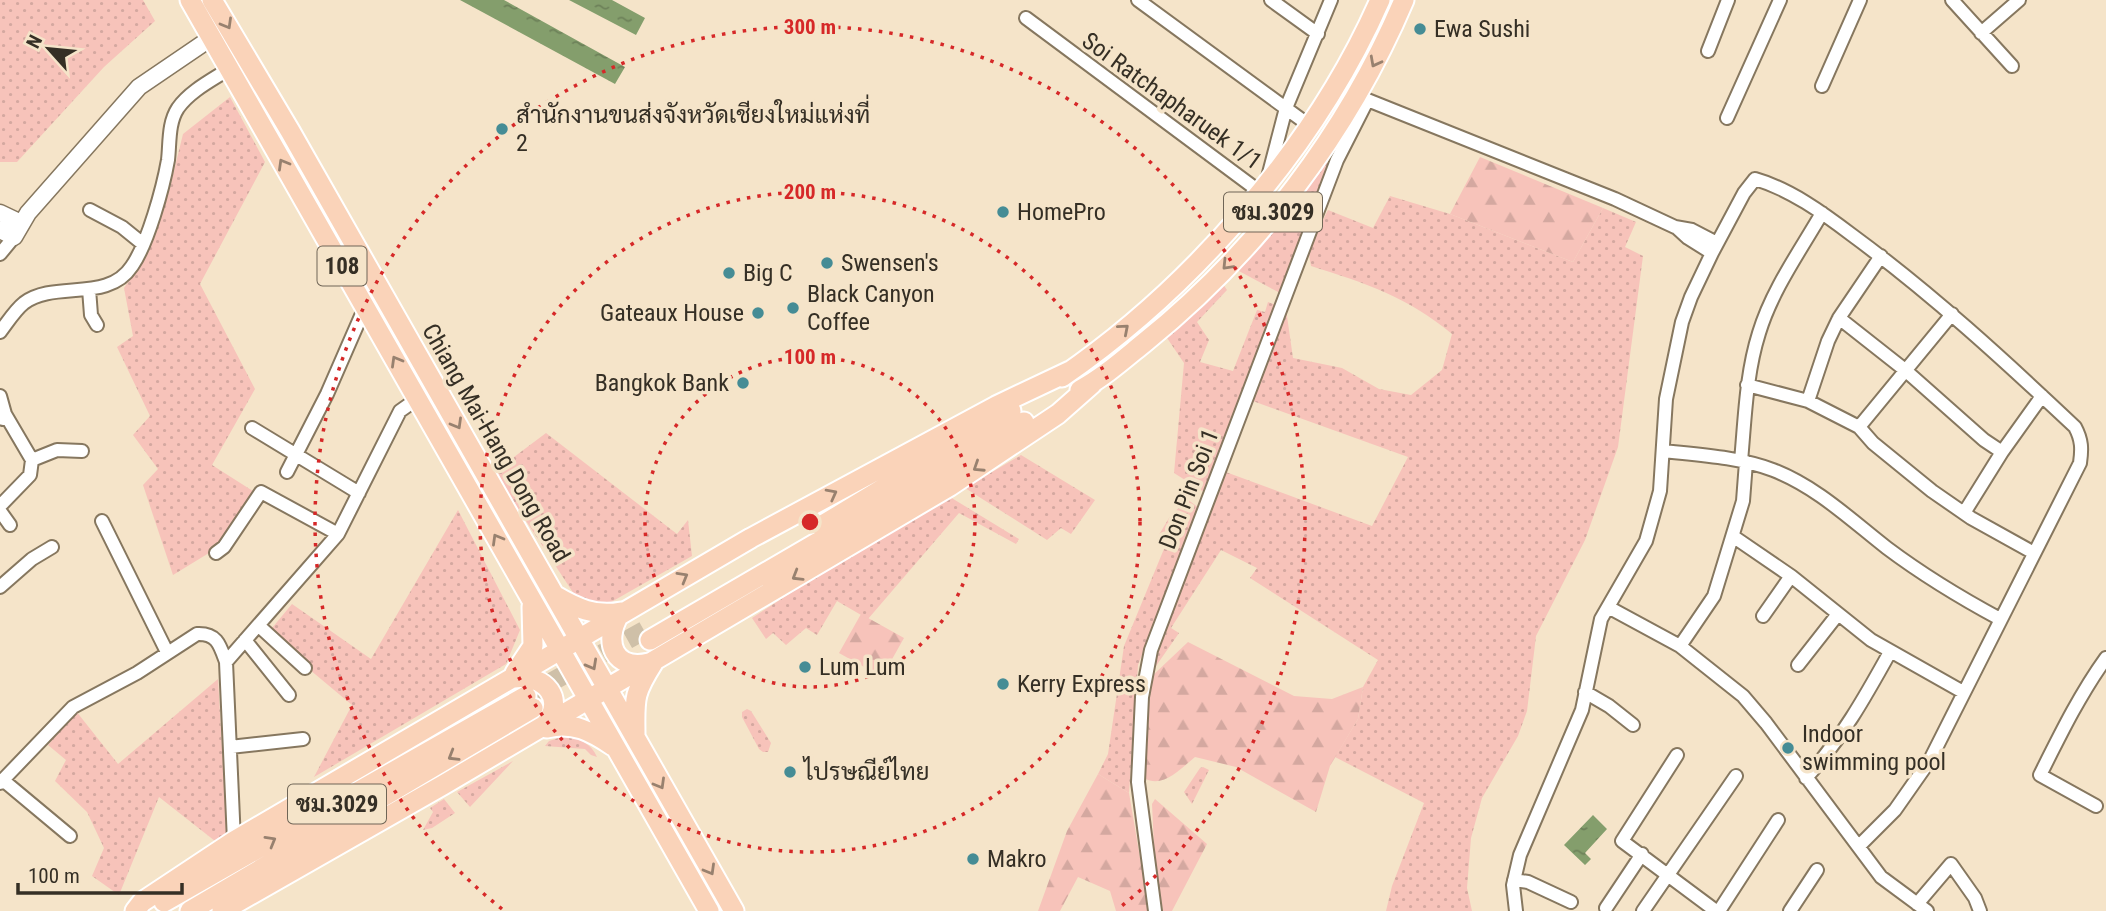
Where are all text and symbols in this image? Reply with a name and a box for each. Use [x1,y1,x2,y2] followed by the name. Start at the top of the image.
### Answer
[14,14,84,84] north arrow
[784,15,836,39] text: 300 m
[1434,15,1530,43] place label: Ewa Sushi
[218,16,231,29] one-way arrow
[1412,21,1428,37] marker: Ewa Sushi
[1077,26,1267,176] street label: Soi Ratchapharuek 1/1
[21,31,47,52] text: N
[1369,54,1383,67] one-way arrow
[516,94,870,157] place label: สำนักงานขนส่งจังหวัดเชียงใหม่แห่งที่ 2
[494,121,510,137] marker: สำนักงานขนส่งจังหวัดเชียงใหม่แห่งที่ 2
[278,158,291,171] one-way arrow
[784,180,836,204] text: 200 m
[1224,192,1322,232] road number: ชม.3029
[1017,198,1106,226] place label: HomePro
[995,204,1011,220] marker: HomePro
[318,246,366,286] road number: 108
[841,249,939,277] place label: Swensen's
[819,255,835,271] marker: Swensen's
[1222,256,1235,269] one-way arrow
[743,259,793,287] place label: Big C
[721,265,737,281] marker: Big C
[807,280,935,336] place label: Black Canyon Coffee
[600,299,744,327] place label: Gateaux House
[785,300,801,316] marker: Black Canyon Coffee
[750,305,766,321] marker: Gateaux House
[416,319,576,567] street label: Chiang Mai-Hang Dong Road
[1116,325,1129,337] one-way arrow
[784,345,836,369] text: 100 m
[391,356,404,369] one-way arrow
[595,369,729,397] place label: Bangkok Bank
[735,375,751,391] marker: Bangkok Bank
[449,417,462,429] one-way arrow
[1153,425,1225,553] street label: Don Pin Soi 1
[972,459,985,472] one-way arrow
[825,488,837,502] one-way arrow
[798,510,822,534] centre of rings
[492,533,505,546] one-way arrow
[791,568,804,581] one-way arrow
[675,573,688,586] one-way arrow
[819,653,906,681] place label: Lum Lum
[584,657,597,670] one-way arrow
[797,659,813,675] marker: Lum Lum
[1017,670,1146,698] place label: Kerry Express
[995,676,1011,692] marker: Kerry Express
[1802,720,1946,776] place label: Indoor swimming pool
[1780,740,1796,756] marker: Indoor swimming pool
[447,747,460,760] one-way arrow
[802,756,929,786] place label: ไปรษณีย์ไทย
[782,764,798,780] marker: ไปรษณีย์ไทย
[652,776,665,789] one-way arrow
[288,784,386,824] road number: ชม.3029
[264,836,277,849] one-way arrow
[987,845,1047,873] place label: Makro
[965,851,981,867] marker: Makro
[18,852,182,896] scale bar
[702,863,715,875] one-way arrow
[28,864,80,888] text: 100 m

